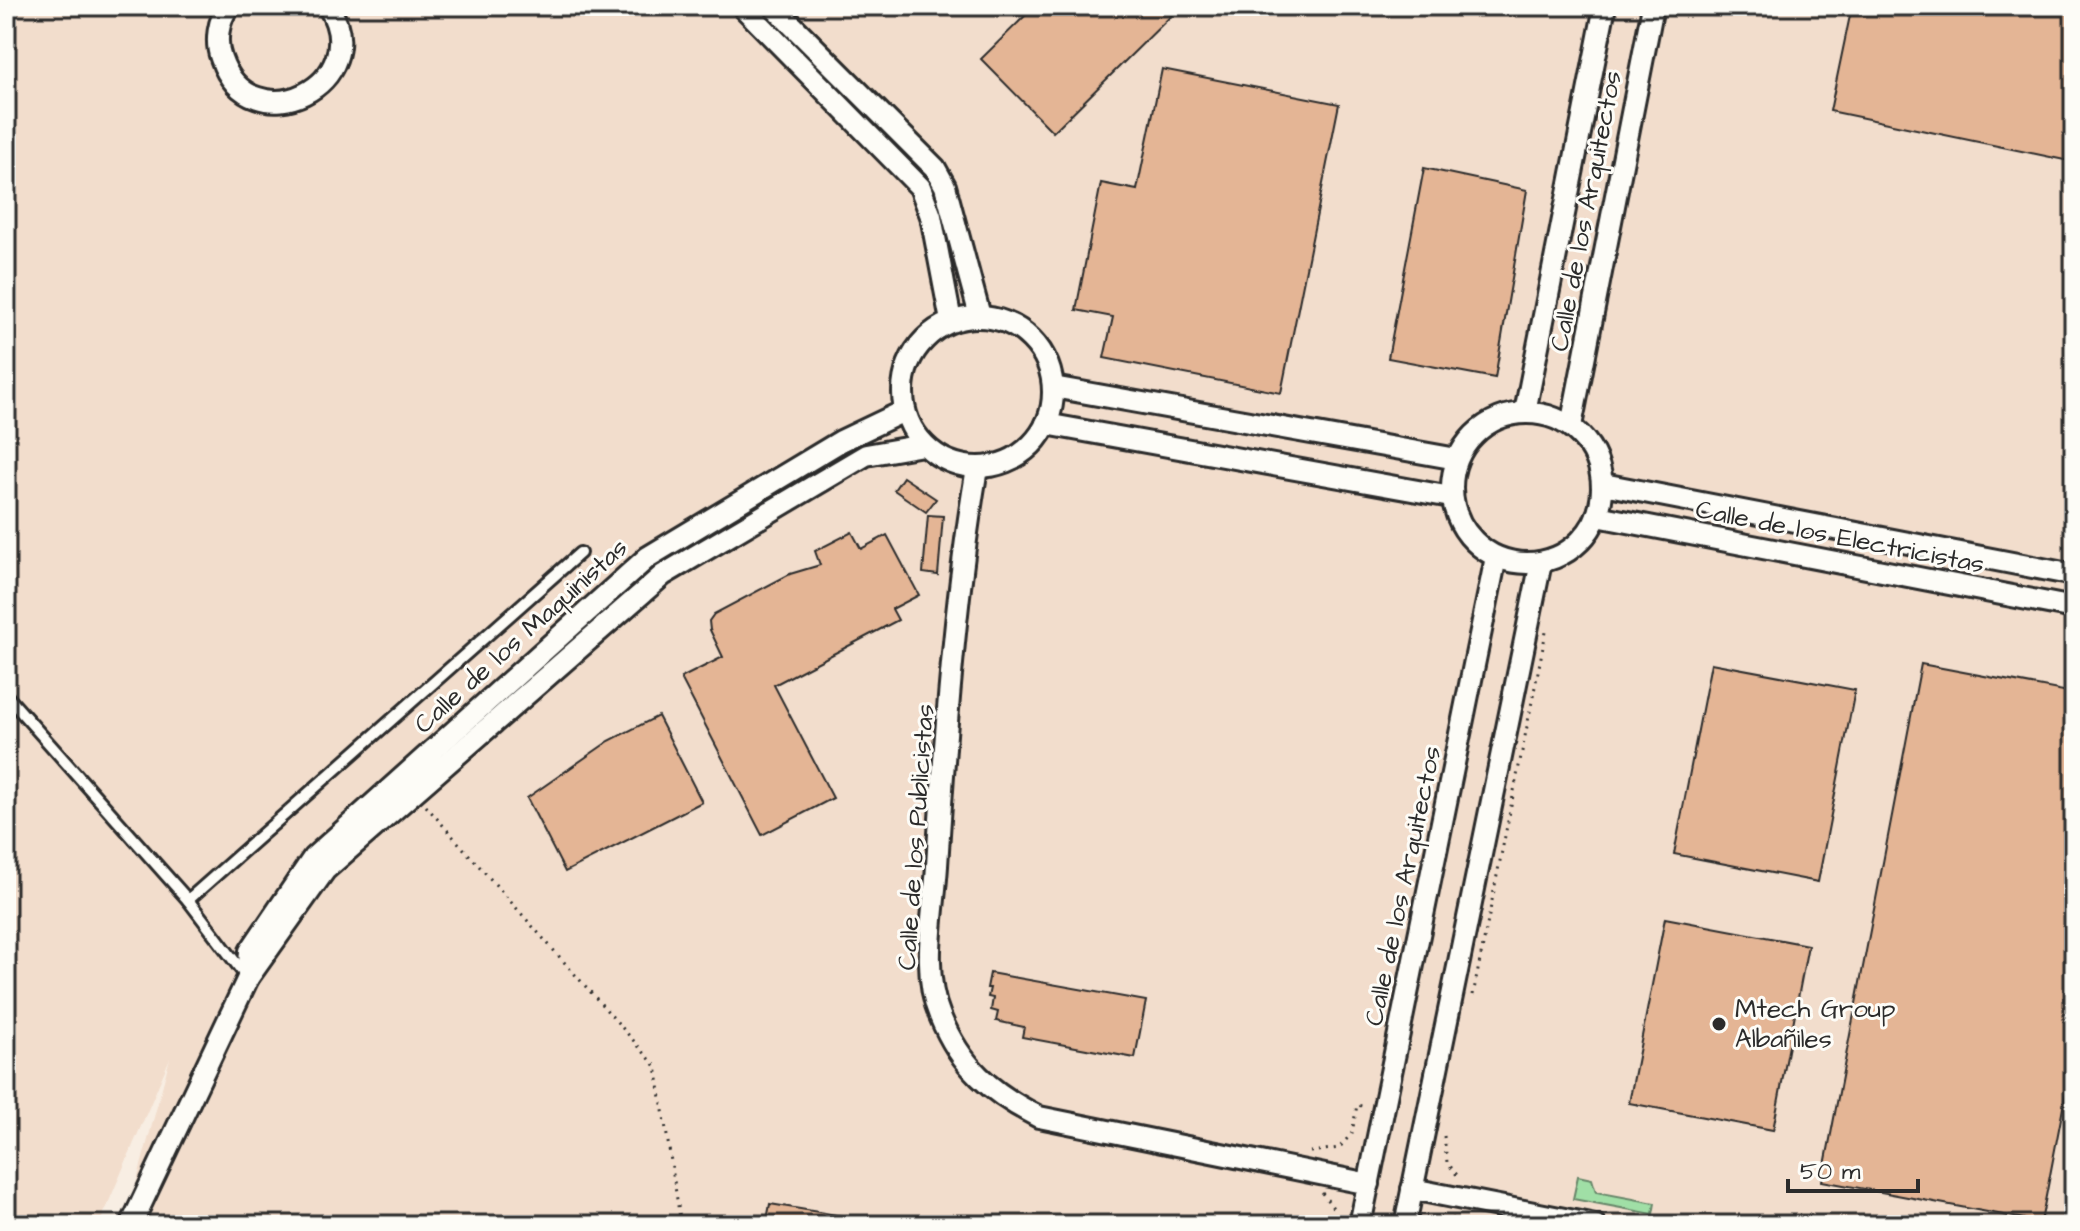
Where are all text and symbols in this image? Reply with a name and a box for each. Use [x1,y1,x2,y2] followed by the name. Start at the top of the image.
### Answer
[1541,68,1631,354] street label: Calle de los Arquitectos
[1693,491,1987,583] street label: Calle de los Electricistas
[406,530,636,742] street label: Calle de los Maquinistas
[889,703,943,971] street label: Calle de los Publicistas
[1356,743,1450,1029] street label: Calle de los Arquitectos
[1735,991,1895,1057] place label: Mtech Group Albañiles
[1710,1015,1728,1033] marker: Mtech Group Albañiles
[1788,1143,1918,1193] scale bar
[1800,1155,1861,1189] text: 50 m

